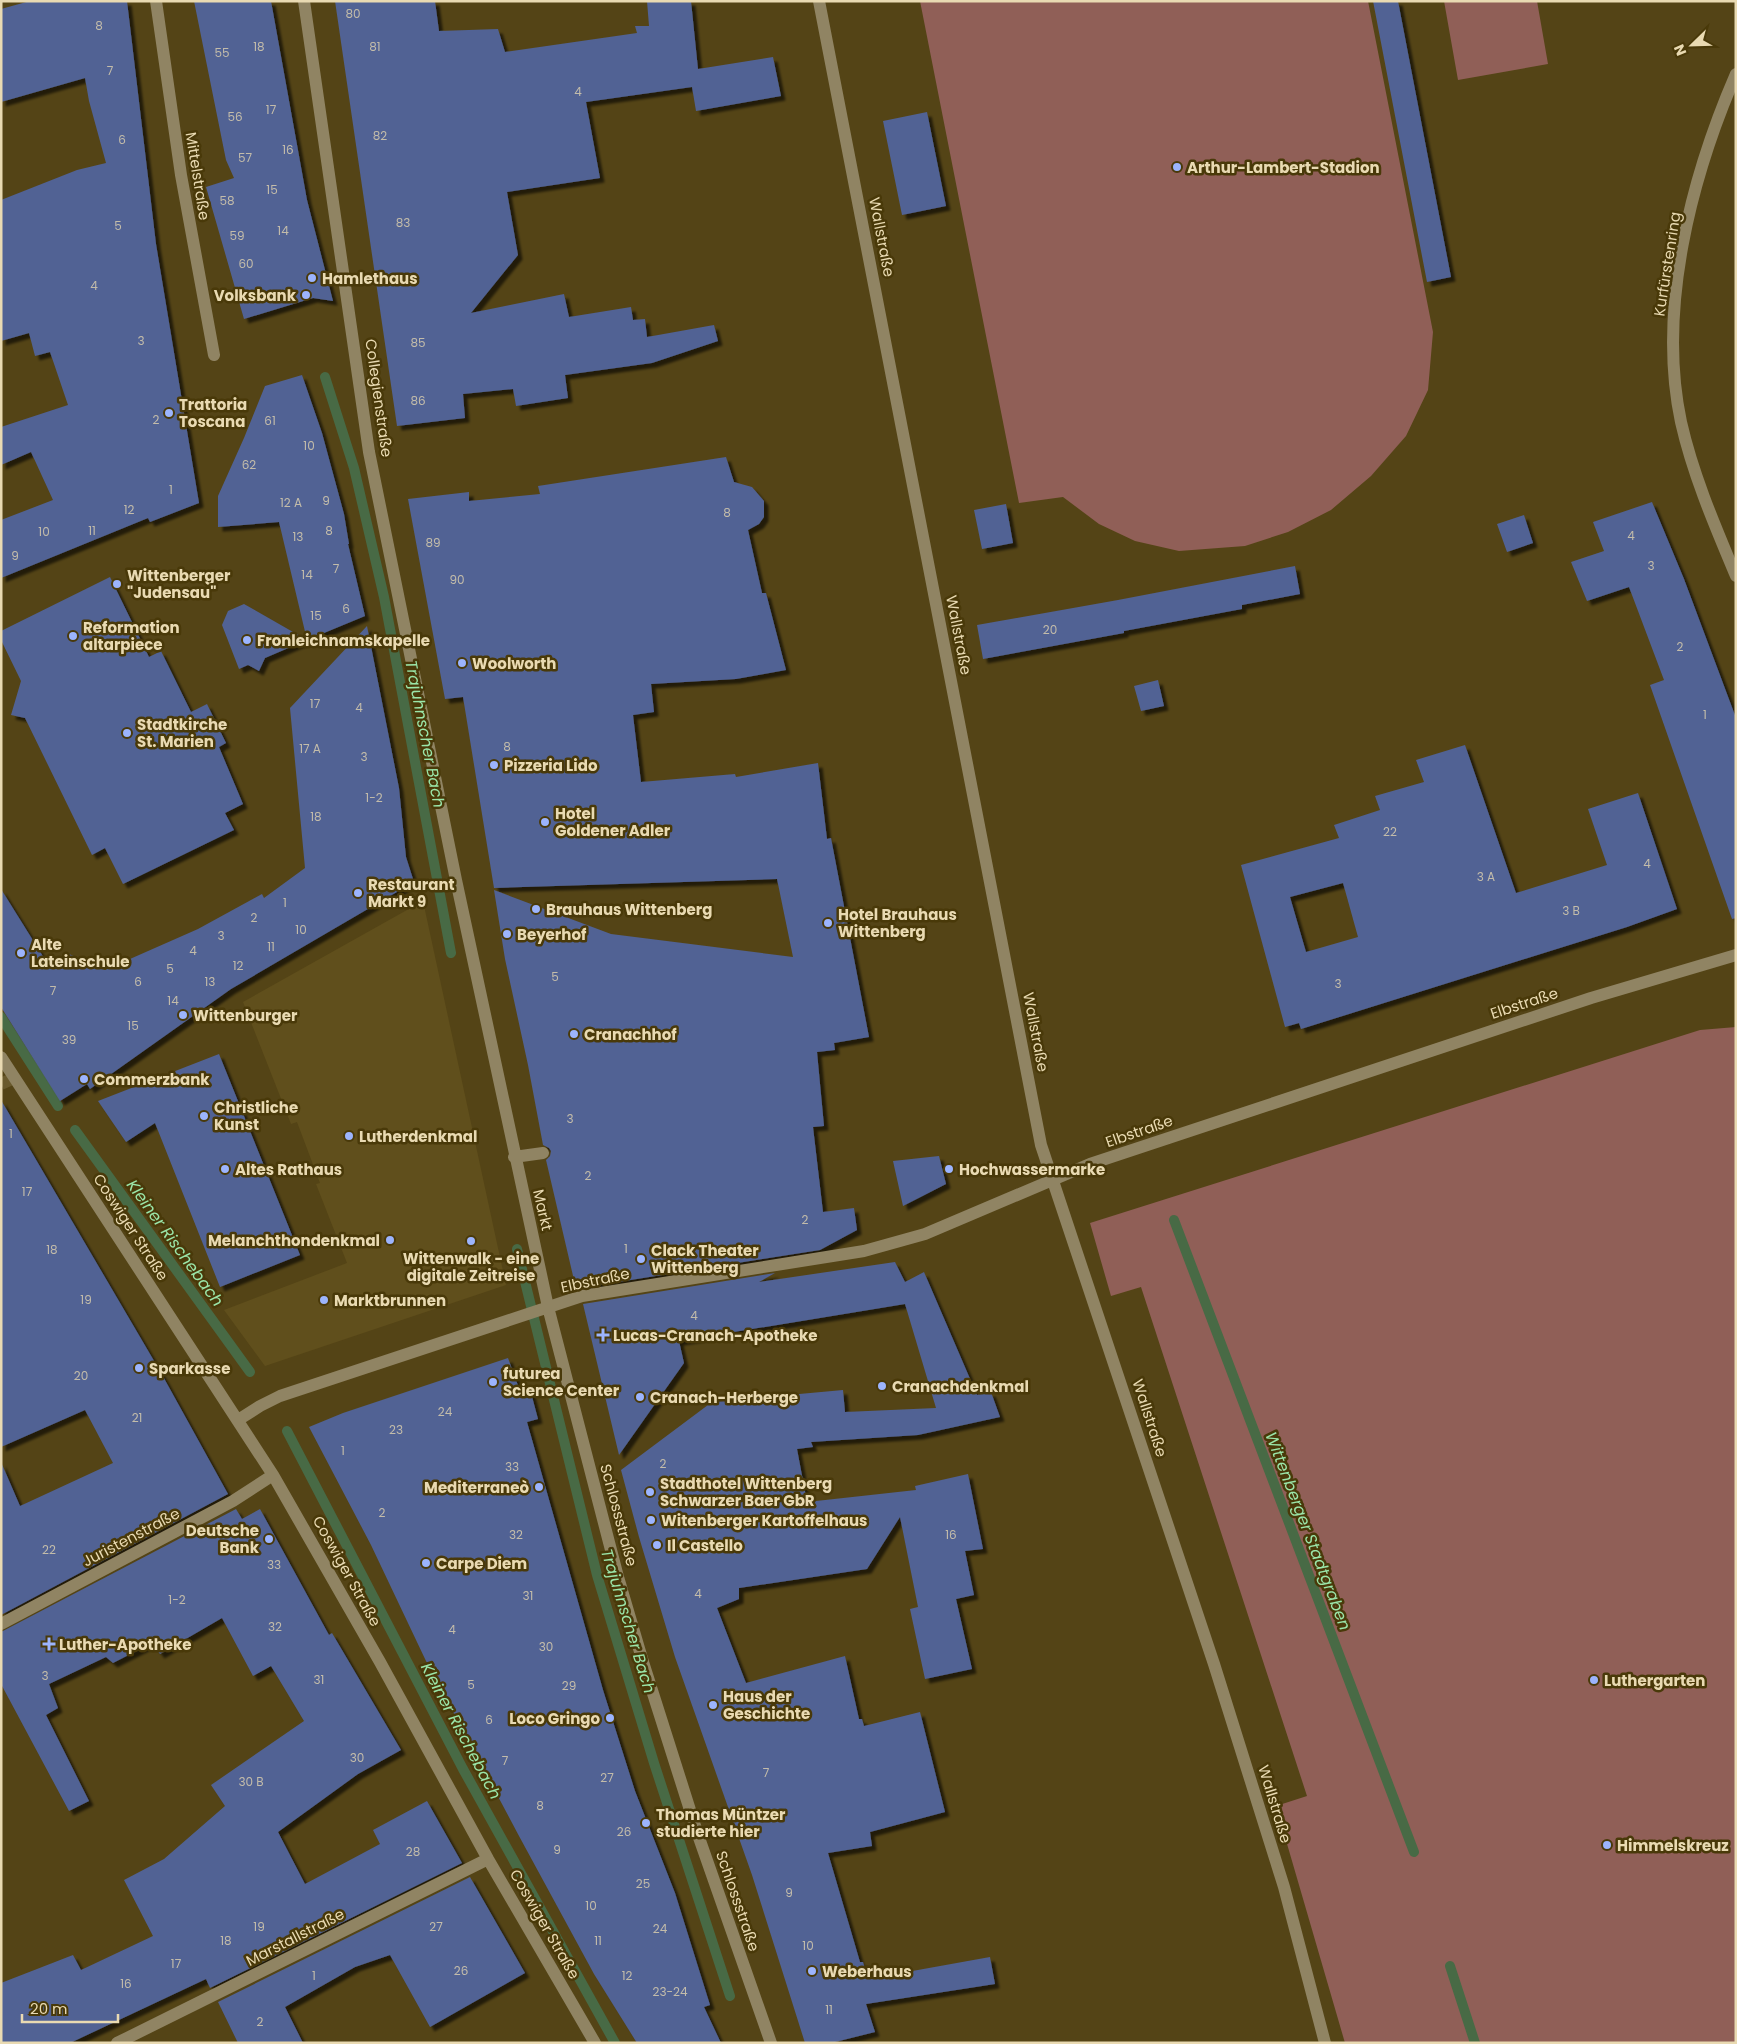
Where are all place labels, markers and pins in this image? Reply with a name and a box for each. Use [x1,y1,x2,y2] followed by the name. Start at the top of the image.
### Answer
[1187,157,1380,178] place label: Arthur-Lambert-Stadion
[1171,161,1183,173] marker: Arthur-Lambert-Stadion
[322,268,418,289] place label: Hamlethaus
[306,272,318,284] marker: Hamlethaus
[214,285,297,306] place label: Volksbank
[300,289,312,301] marker: Volksbank
[179,394,247,432] place label: Trattoria Toscana
[163,407,175,419] marker: Trattoria Toscana
[127,565,231,603] place label: Wittenberger "Judensau"
[111,578,123,590] marker: Wittenberger "Judensau"
[83,617,180,655] place label: Reformation altarpiece
[67,630,79,642] marker: Reformation altarpiece
[257,630,430,651] place label: Fronleichnamskapelle
[241,634,253,646] marker: Fronleichnamskapelle
[472,653,556,674] place label: Woolworth
[456,657,468,669] marker: Woolworth
[137,714,227,752] place label: Stadtkirche St. Marien
[121,727,133,739] marker: Stadtkirche St. Marien
[504,755,598,776] place label: Pizzeria Lido
[488,759,500,771] marker: Pizzeria Lido
[555,803,671,841] place label: Hotel Goldener Adler
[539,816,551,828] marker: Hotel Goldener Adler
[368,874,455,912] place label: Restaurant Markt 9
[352,887,364,899] marker: Restaurant Markt 9
[546,899,712,920] place label: Brauhaus Wittenberg
[530,903,542,915] marker: Brauhaus Wittenberg
[838,904,957,942] place label: Hotel Brauhaus Wittenberg
[822,917,834,929] marker: Hotel Brauhaus Wittenberg
[517,924,587,945] place label: Beyerhof
[501,928,513,940] marker: Beyerhof
[31,934,130,972] place label: Alte Lateinschule
[15,947,27,959] marker: Alte Lateinschule
[193,1005,298,1026] place label: Wittenburger
[177,1009,189,1021] marker: Wittenburger
[584,1024,677,1045] place label: Cranachhof
[568,1028,580,1040] marker: Cranachhof
[94,1069,210,1090] place label: Commerzbank
[78,1073,90,1085] marker: Commerzbank
[214,1097,298,1135] place label: Christliche Kunst
[198,1110,210,1122] marker: Christliche Kunst
[359,1126,477,1147] place label: Lutherdenkmal
[343,1130,355,1142] marker: Lutherdenkmal
[235,1159,342,1180] place label: Altes Rathaus
[959,1159,1105,1180] place label: Hochwassermarke
[219,1163,231,1175] marker: Altes Rathaus
[943,1163,955,1175] marker: Hochwassermarke
[208,1230,380,1251] place label: Melanchthondenkmal
[384,1234,396,1246] marker: Melanchthondenkmal
[465,1235,477,1247] marker: Wittenwalk - eine digitale Zeitreise
[651,1240,759,1278] place label: Clack Theater Wittenberg
[403,1248,539,1286] place label: Wittenwalk - eine digitale Zeitreise
[635,1253,647,1265] marker: Clack Theater Wittenberg
[334,1290,446,1311] place label: Marktbrunnen
[318,1294,330,1306] marker: Marktbrunnen
[613,1325,818,1346] place label: Lucas-Cranach-Apotheke
[597,1329,609,1341] marker: Lucas-Cranach-Apotheke
[149,1358,230,1379] place label: Sparkasse
[133,1362,145,1374] marker: Sparkasse
[503,1363,620,1401] place label: futurea Science Center
[487,1376,499,1388] marker: futurea Science Center
[892,1376,1029,1397] place label: Cranachdenkmal
[876,1380,888,1392] marker: Cranachdenkmal
[650,1387,798,1408] place label: Cranach-Herberge
[634,1391,646,1403] marker: Cranach-Herberge
[660,1473,832,1511] place label: Stadthotel Wittenberg Schwarzer Baer GbR
[424,1477,529,1498] place label: Mediterraneò
[533,1481,545,1493] marker: Mediterraneò
[644,1486,656,1498] marker: Stadthotel Wittenberg Schwarzer Baer GbR
[661,1510,867,1531] place label: Witenberger Kartoffelhaus
[645,1514,657,1526] marker: Witenberger Kartoffelhaus
[186,1520,260,1558] place label: Deutsche Bank
[263,1533,275,1545] marker: Deutsche Bank
[667,1535,743,1556] place label: Il Castello
[651,1539,663,1551] marker: Il Castello
[436,1553,527,1574] place label: Carpe Diem
[420,1557,432,1569] marker: Carpe Diem
[59,1634,192,1655] place label: Luther-Apotheke
[43,1638,55,1650] marker: Luther-Apotheke
[1604,1670,1705,1691] place label: Luthergarten
[1588,1674,1600,1686] marker: Luthergarten
[723,1686,810,1724] place label: Haus der Geschichte
[707,1699,719,1711] marker: Haus der Geschichte
[509,1708,600,1729] place label: Loco Gringo
[604,1712,616,1724] marker: Loco Gringo
[656,1804,786,1842] place label: Thomas Müntzer studierte hier
[640,1817,652,1829] marker: Thomas Müntzer studierte hier
[1617,1835,1729,1856] place label: Himmelskreuz
[1601,1839,1613,1851] marker: Himmelskreuz
[822,1961,912,1982] place label: Weberhaus
[806,1965,818,1977] marker: Weberhaus

